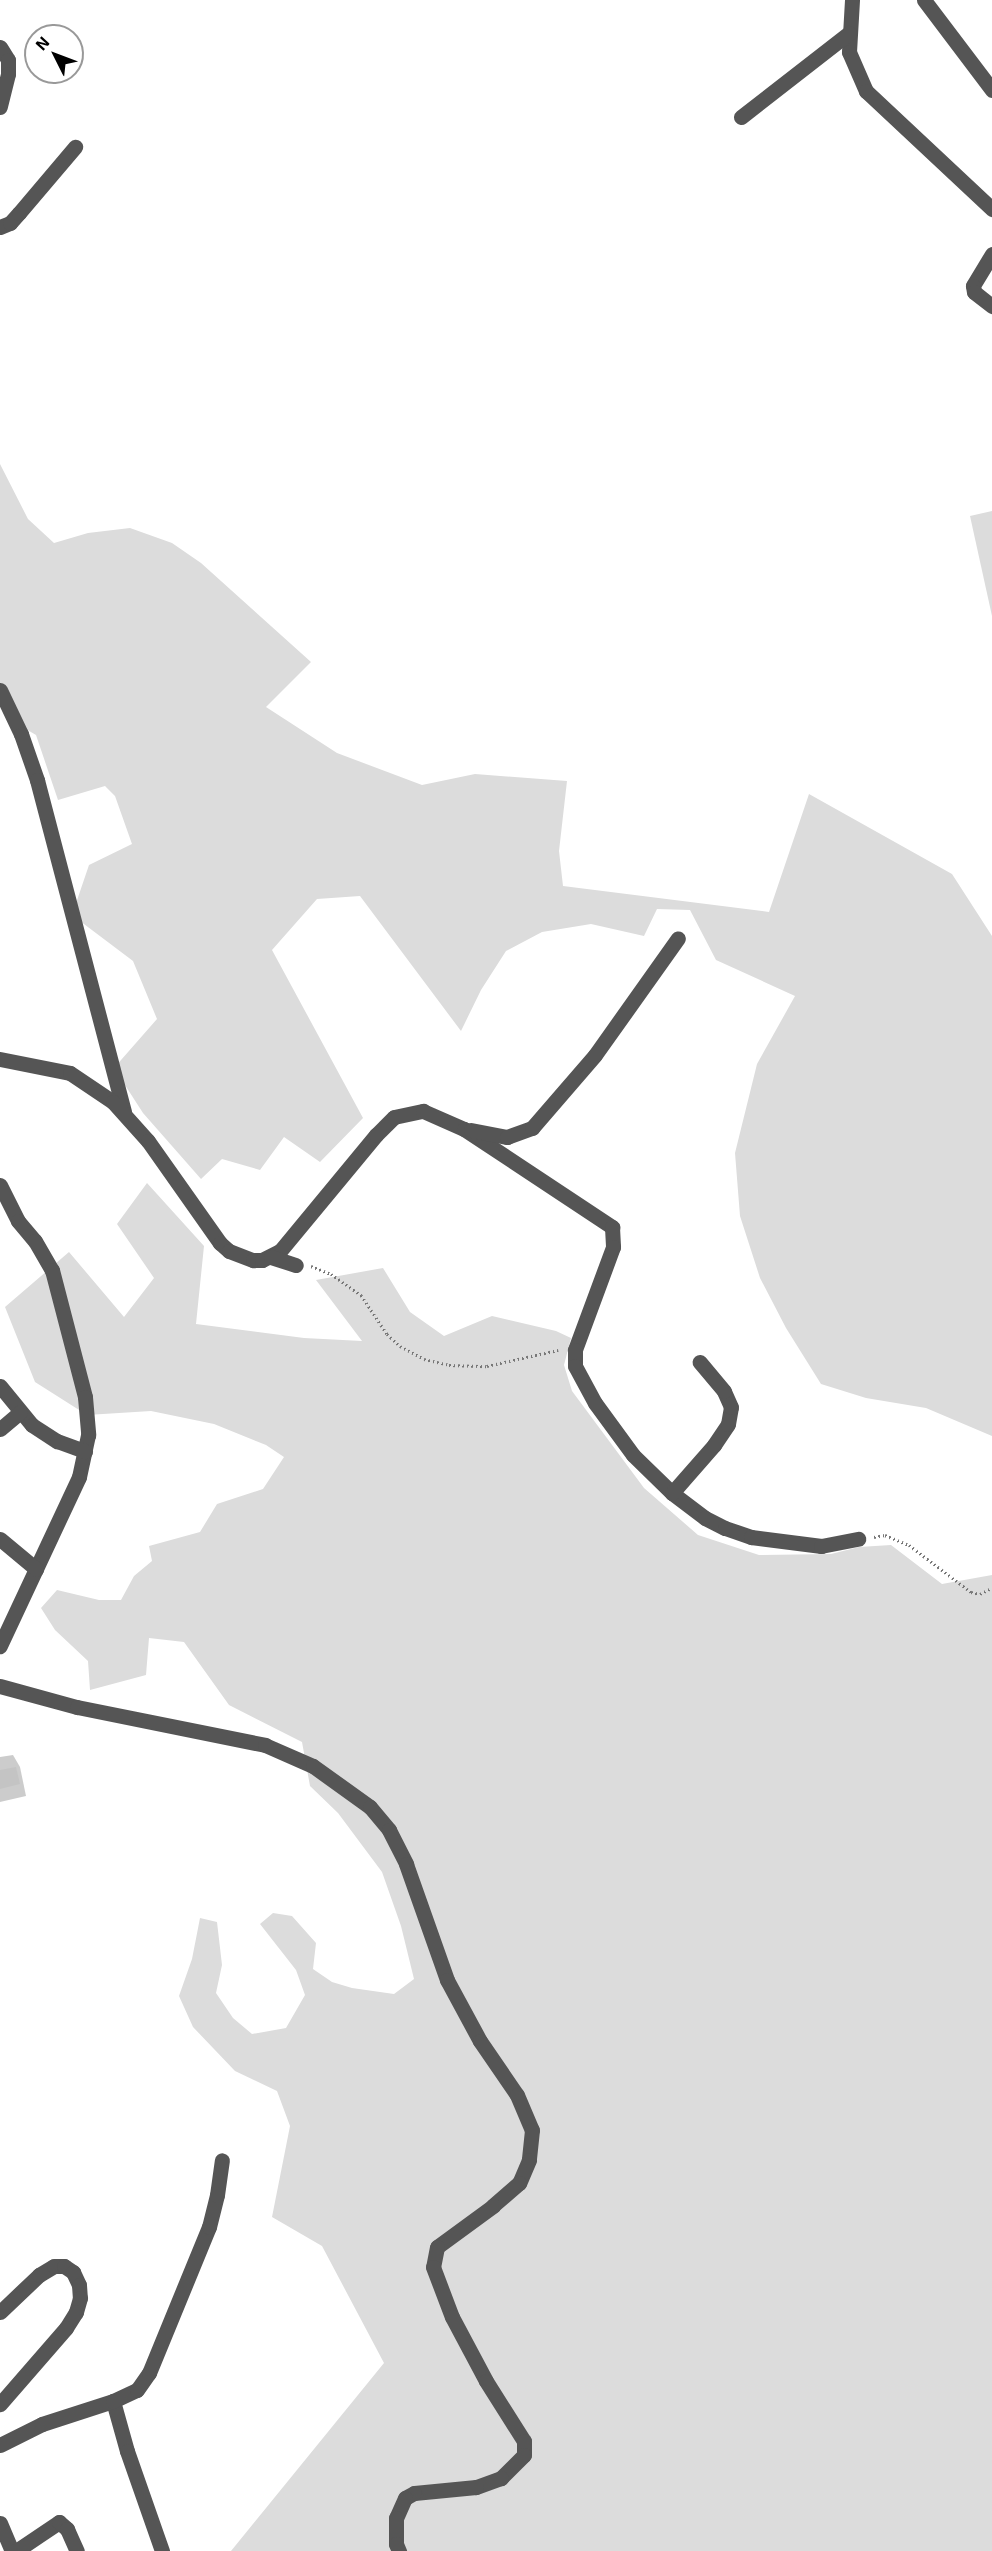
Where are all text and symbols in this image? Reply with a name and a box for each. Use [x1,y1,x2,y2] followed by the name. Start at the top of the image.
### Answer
[24,24,84,84] north arrow
[31,32,53,54] text: N

